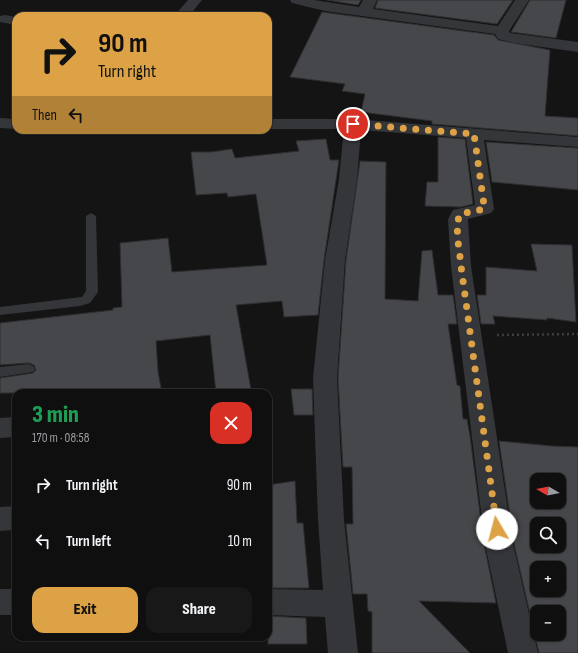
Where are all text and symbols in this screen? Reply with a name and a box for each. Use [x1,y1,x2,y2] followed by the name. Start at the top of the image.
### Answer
[98,27,148,60] text: 90 m
[32,28,84,80] icon: right
[98,61,156,82] text: Turn right
[65,104,87,126] icon: left
[32,106,57,125] text: Then
[336,107,370,141] pin
[342,113,364,135] icon: arrive
[32,400,79,429] text: 3 min
[210,402,252,444] button: close
[32,430,90,446] text: 170 m · 08:58
[530,473,566,509] north arrow
[530,473,566,641] map controls
[32,474,54,496] icon: right
[66,476,118,495] text: Turn right
[227,476,252,495] text: 90 m
[476,508,518,550] position arrow
[530,517,566,553] button: search
[32,530,54,552] icon: left
[66,532,111,551] text: Turn left
[228,532,252,551] text: 10 m
[530,561,566,597] button: +
[32,587,138,633] button: Exit
[146,587,252,633] button: Share
[530,605,566,641] button: −

